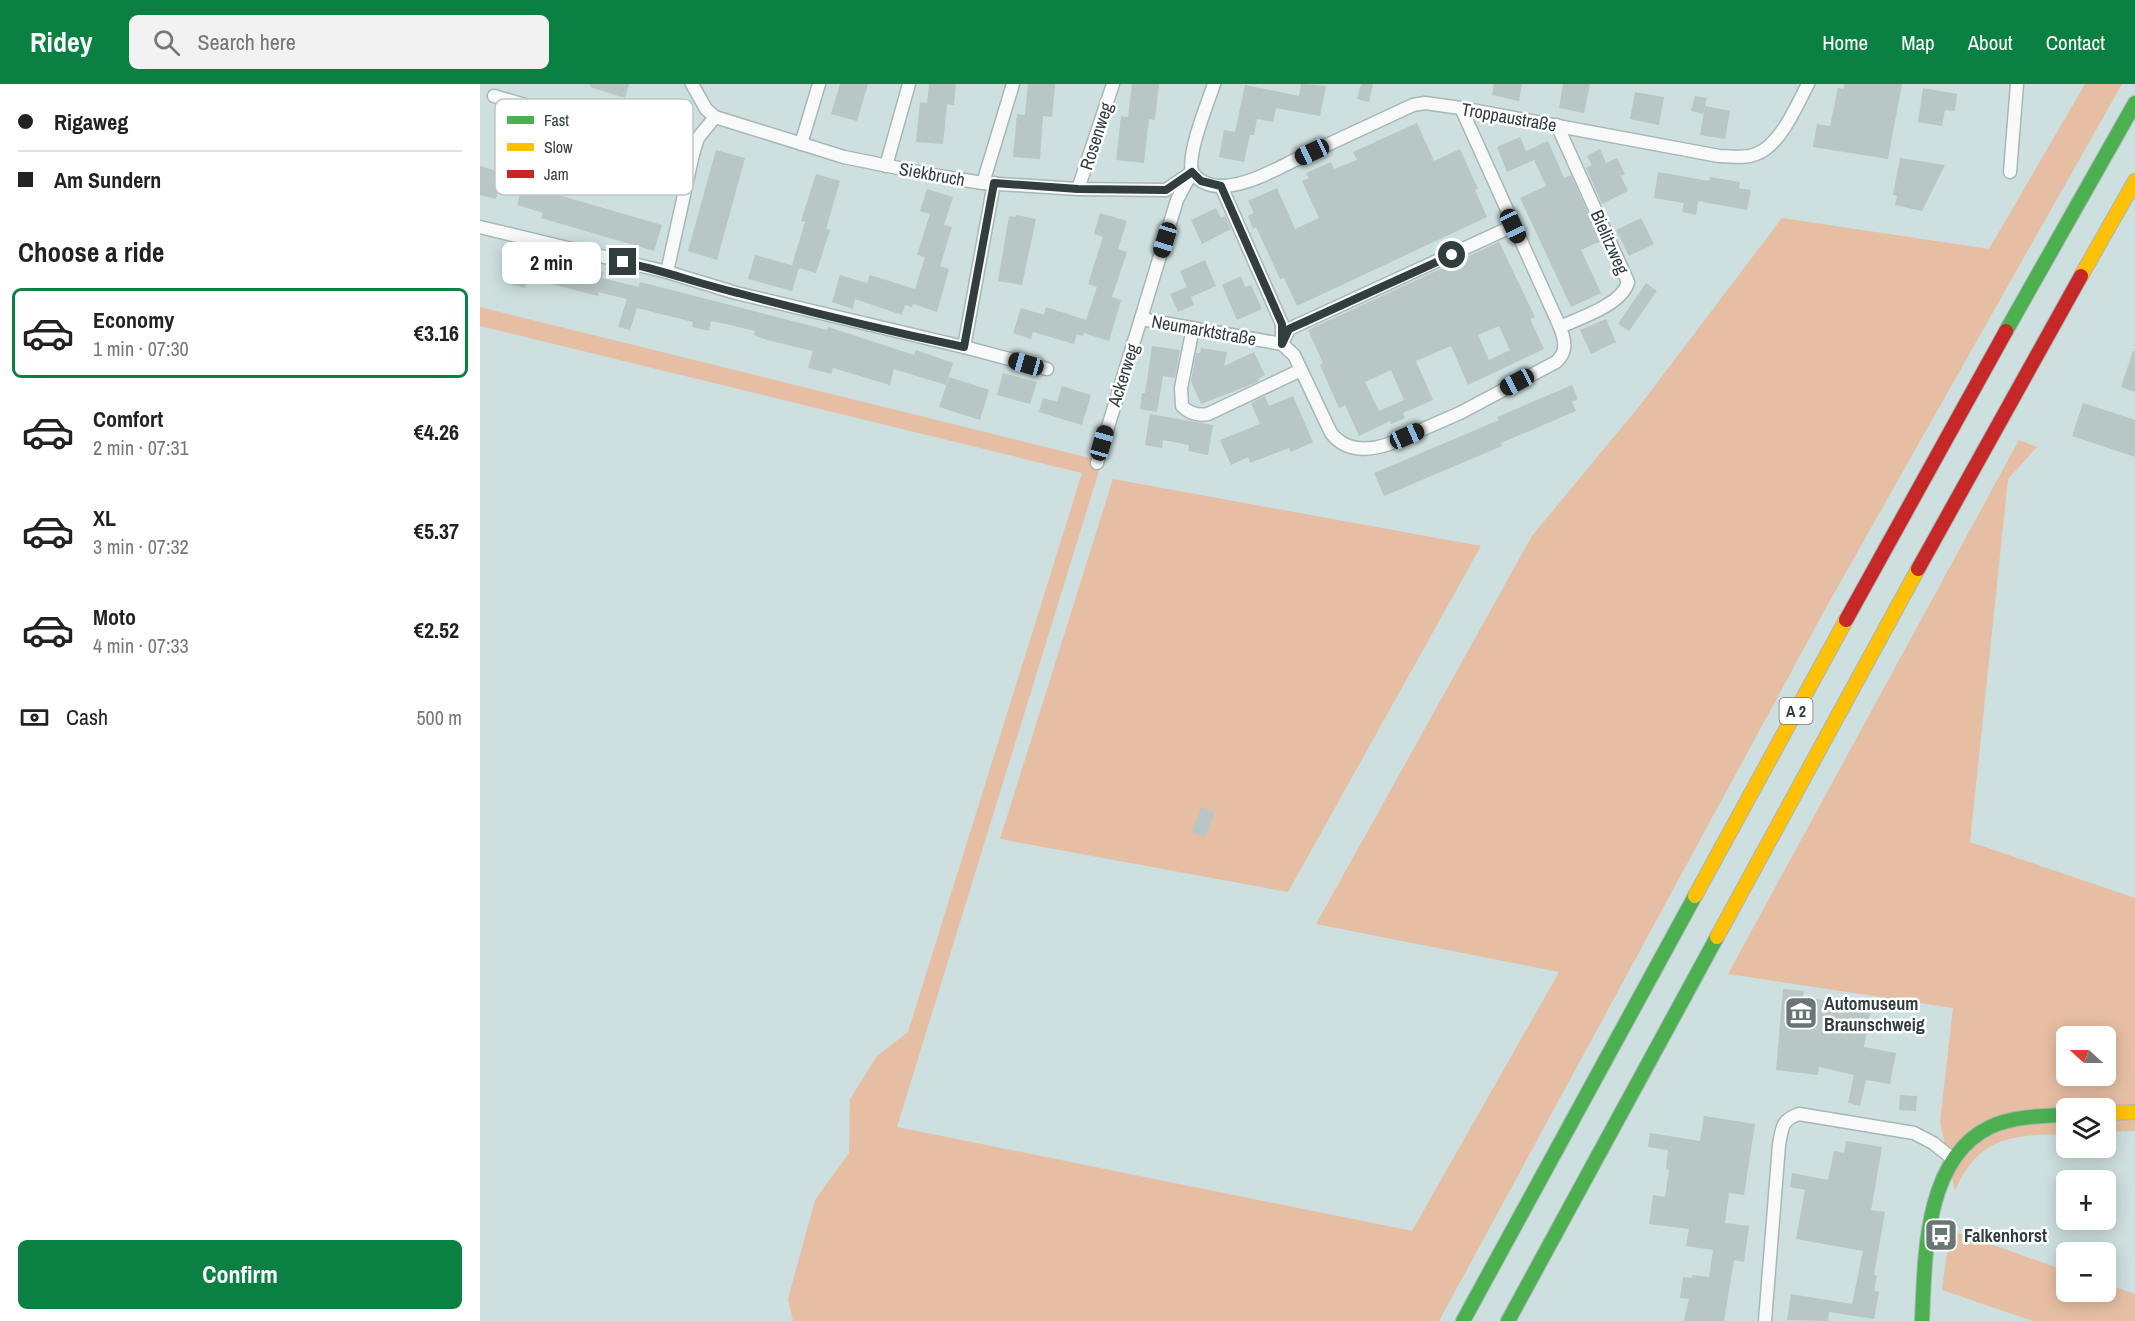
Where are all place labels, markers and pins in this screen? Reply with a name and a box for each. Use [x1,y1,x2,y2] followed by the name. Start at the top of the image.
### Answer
[1824,991,1925,1037] place label: Automuseum Braunschweig
[1783,995,1819,1031] museum icon: Automuseum Braunschweig
[1923,1217,1959,1253] bus stop icon: Falkenhorst
[1964,1223,2047,1248] place label: Falkenhorst

